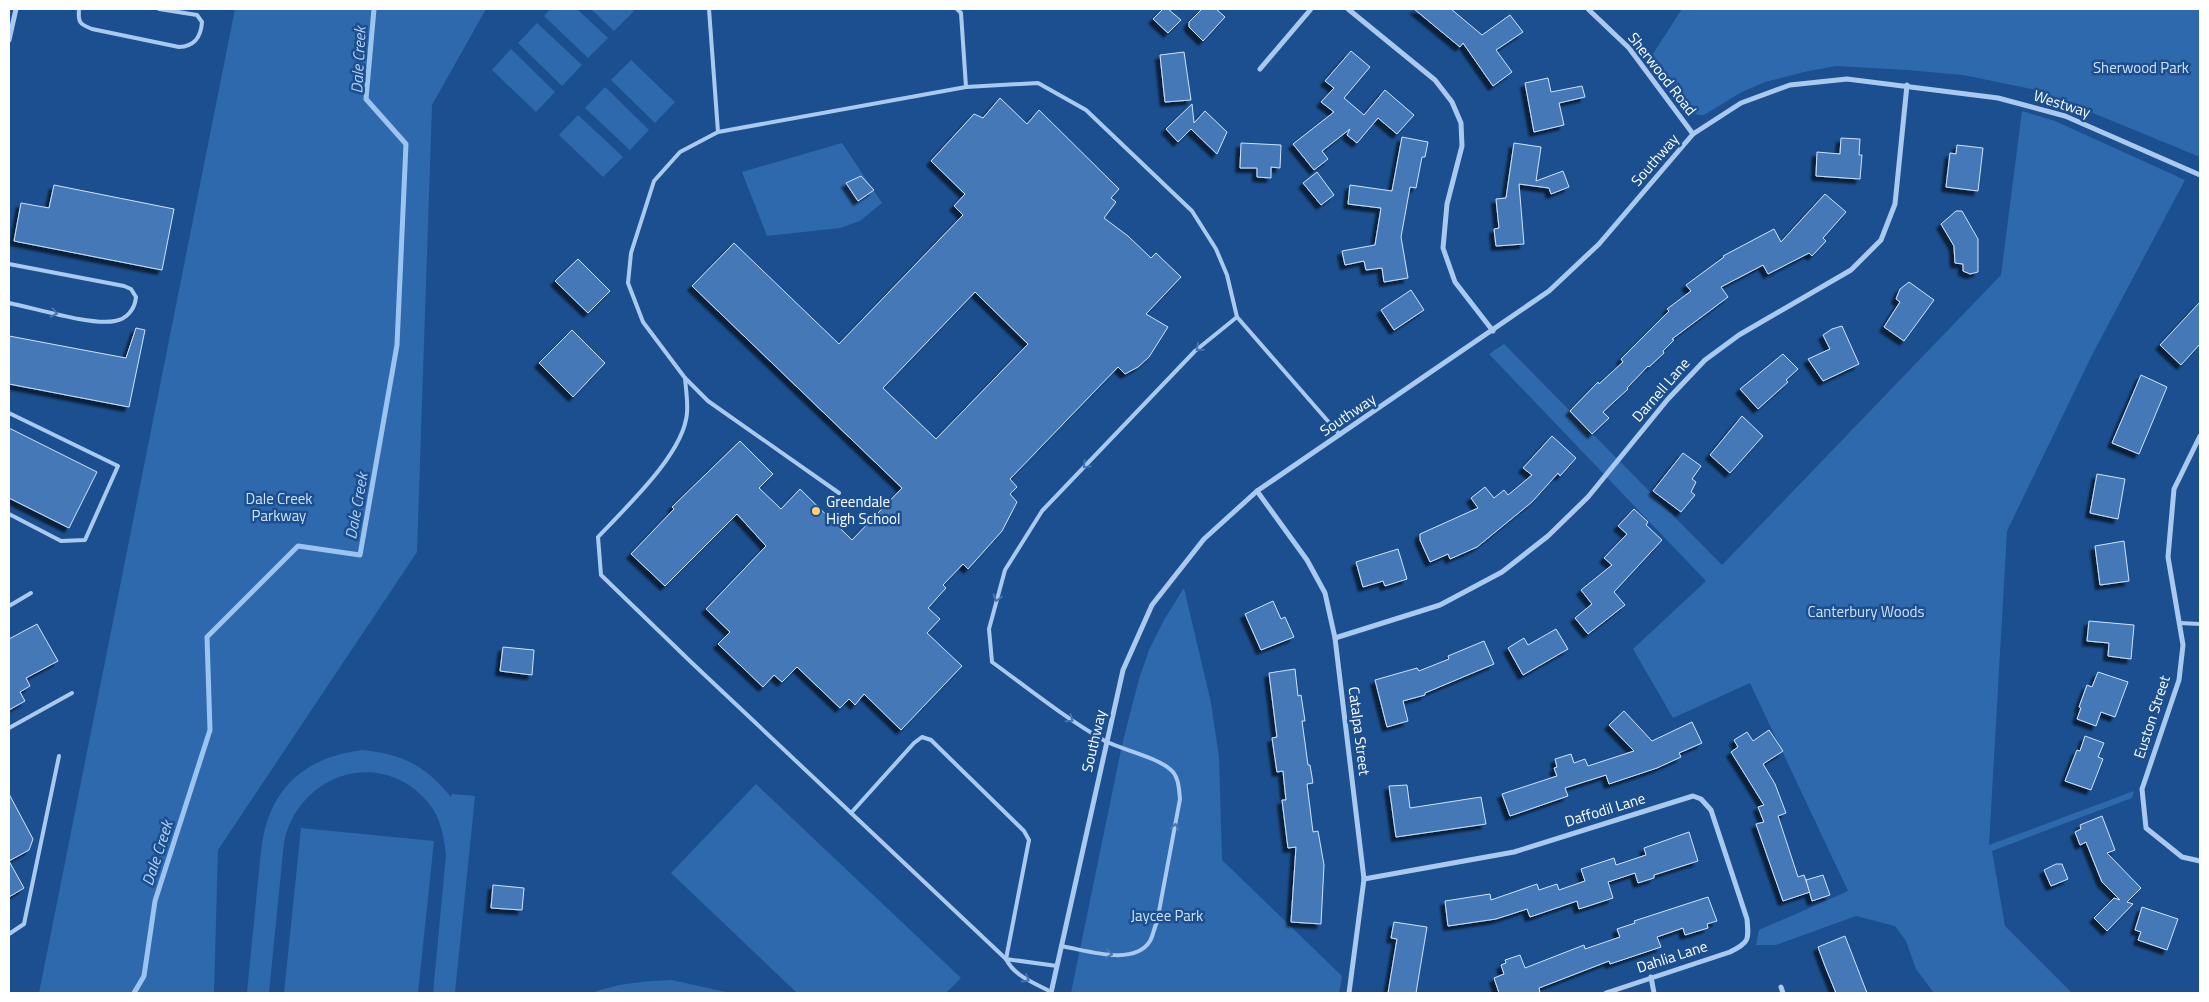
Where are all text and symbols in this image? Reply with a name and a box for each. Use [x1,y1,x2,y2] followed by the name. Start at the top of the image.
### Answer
[344,24,372,94] water label: Dale Creek
[1623,27,1702,120] street label: Sherwood Road
[2093,56,2189,79] park label: Sherwood Park
[2031,83,2094,124] street label: Westway
[1625,128,1684,191] street label: Southway
[49,307,58,317] one-way arrow
[1196,342,1205,350] one-way arrow
[1626,352,1695,427] street label: Darnell Lane
[1315,387,1380,442] street label: Southway
[1083,459,1092,468] one-way arrow
[338,469,374,541] water label: Dale Creek
[245,487,313,527] park label: Dale Creek Parkway
[826,490,901,530] place label: Greendale High School
[810,505,822,517] marker: Greendale High School
[993,593,1003,601] one-way arrow
[1807,600,1925,623] park label: Canterbury Woods
[2127,672,2176,761] street label: Euston Street
[1343,685,1376,777] street label: Catalpa Street
[1075,707,1112,774] street label: Southway
[1065,713,1074,723] one-way arrow
[1562,786,1648,833] street label: Daffodil Lane
[135,816,179,889] water label: Dale Creek
[1169,823,1179,831] one-way arrow
[1131,904,1203,927] park label: Jaycee Park
[1634,934,1710,979] street label: Dahlia Lane
[1105,948,1114,958] one-way arrow
[1020,972,1029,982] one-way arrow

